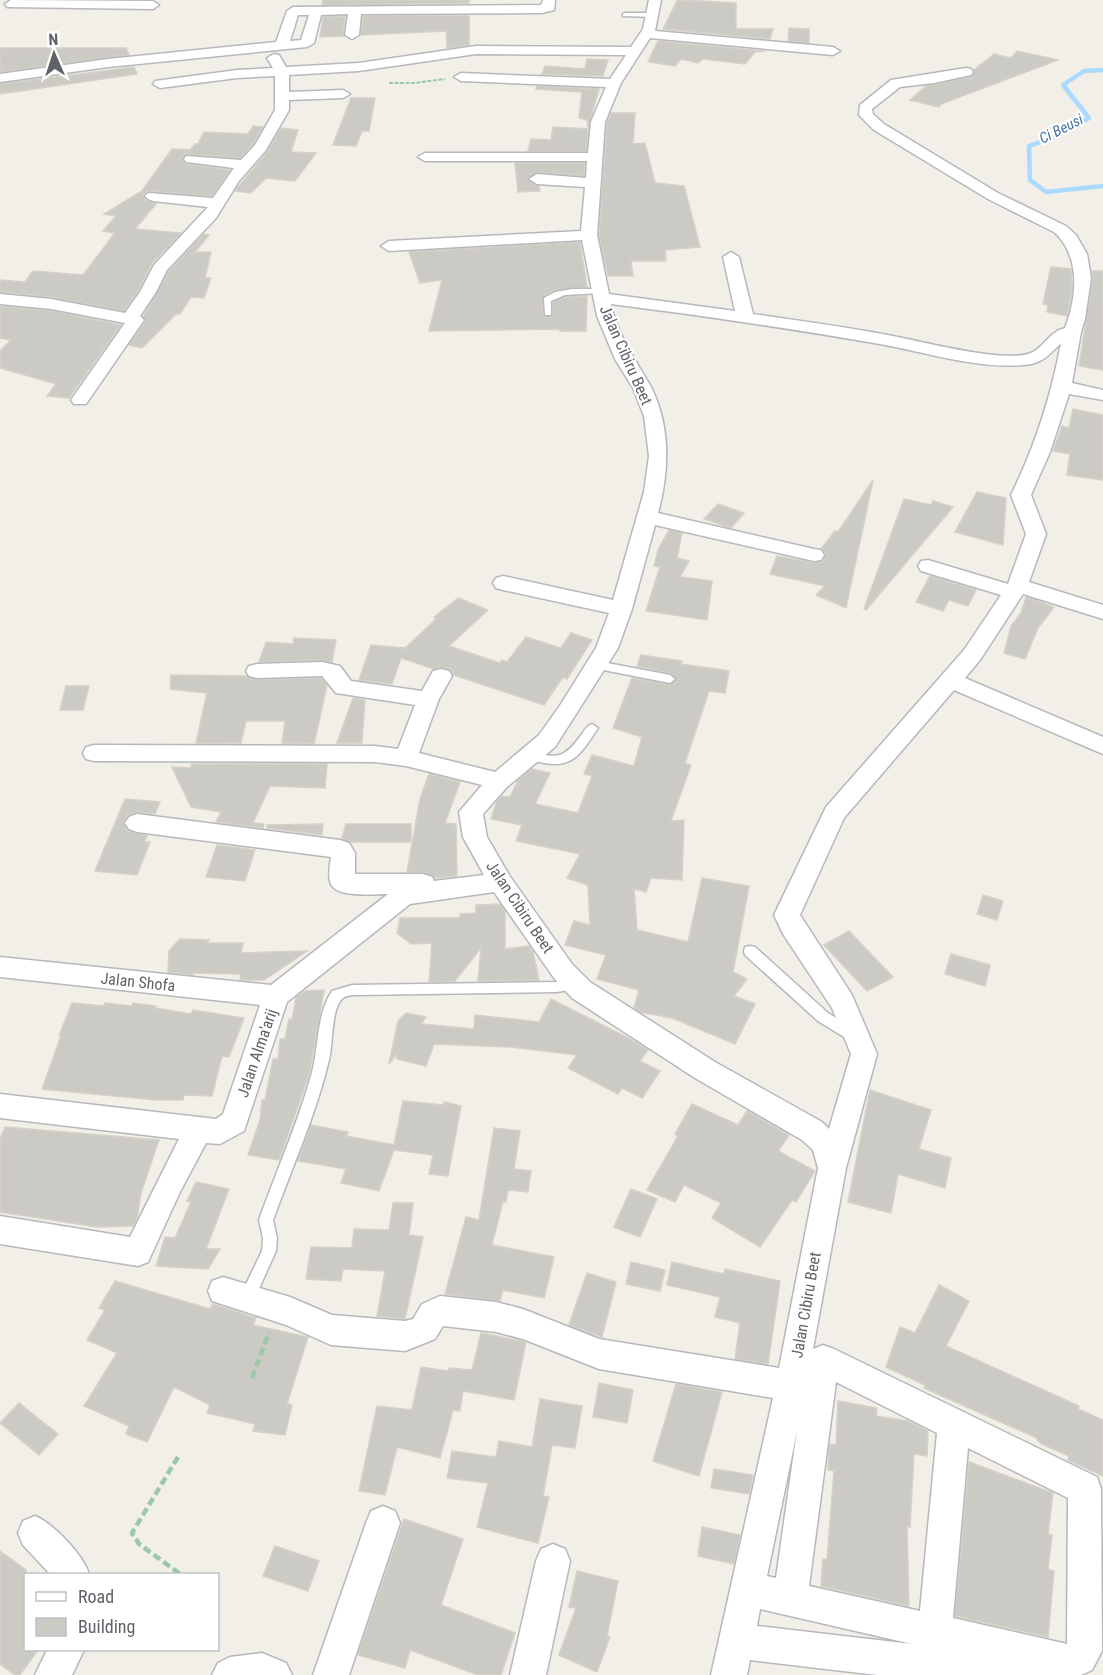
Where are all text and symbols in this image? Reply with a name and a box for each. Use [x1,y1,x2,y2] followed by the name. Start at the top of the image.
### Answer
[24,24,84,84] north arrow
[48,30,59,49] text: N
[1036,110,1087,148] water label: Ci Beusi
[596,302,657,408] street label: Jalan Cibiru Beet
[482,857,558,957] street label: Jalan Cibiru Beet
[100,969,176,995] street label: Jalan Shofa
[233,1006,281,1100] street label: Jalan Alma'arij
[787,1250,825,1359] street label: Jalan Cibiru Beet
[24,1573,219,1651] legend
[78,1586,114,1607] text: Road
[78,1616,135,1637] text: Building

